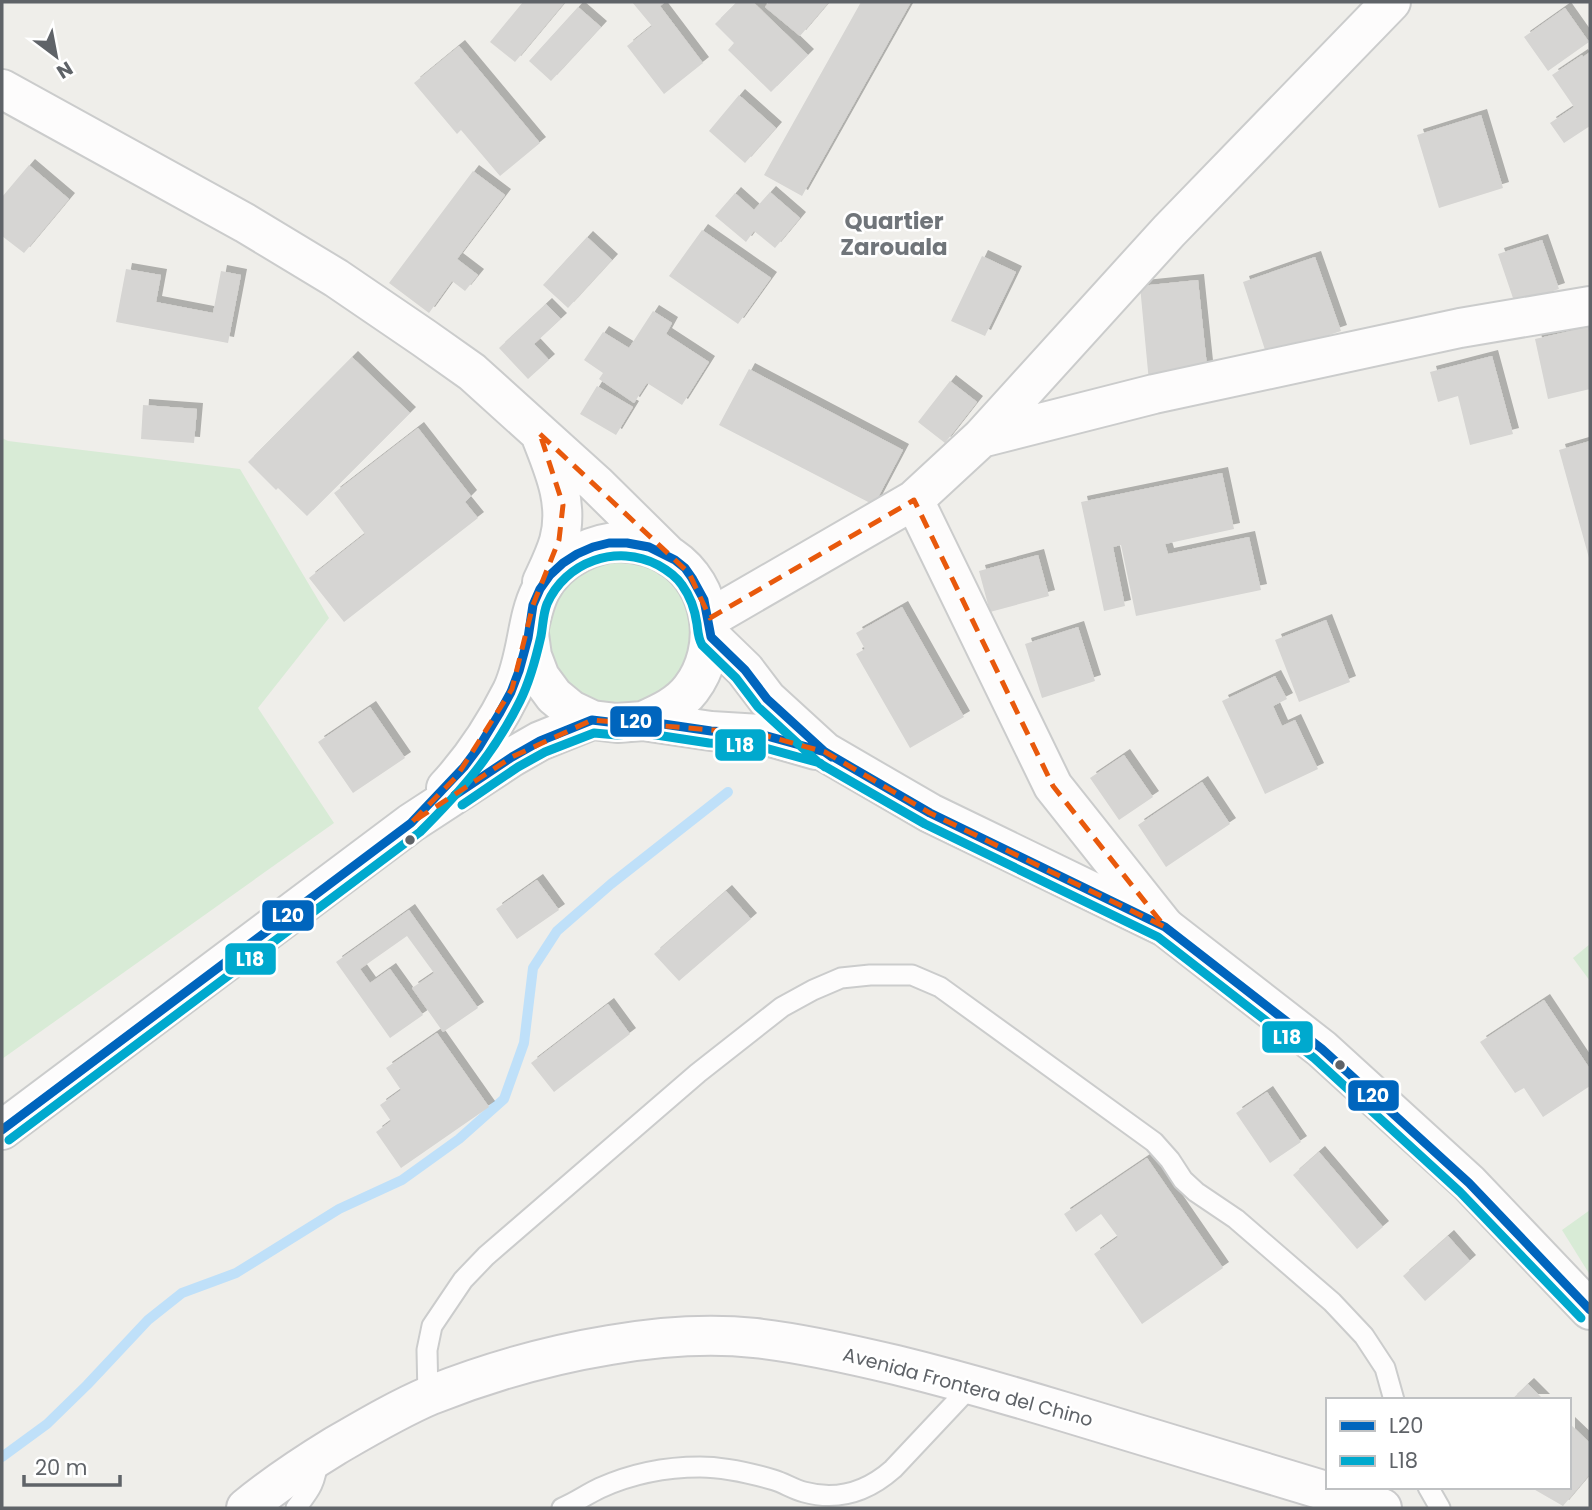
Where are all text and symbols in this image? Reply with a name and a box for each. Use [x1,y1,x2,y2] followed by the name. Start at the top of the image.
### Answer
[21,21,91,91] north arrow
[52,55,78,85] text: N
[840,205,948,263] district label: Quartier Zarouala
[609,705,663,738] line badge: L20
[620,708,652,735] text: L20
[714,728,767,762] line badge: L18
[726,732,754,759] text: L18
[403,833,417,847] unlabelled marker
[261,899,315,932] line badge: L20
[272,902,304,929] text: L20
[224,942,277,976] line badge: L18
[236,946,264,973] text: L18
[1261,1020,1314,1054] line badge: L18
[1273,1024,1301,1051] text: L18
[1333,1058,1347,1072] unlabelled marker
[1347,1079,1400,1112] line badge: L20
[1357,1082,1389,1109] text: L20
[840,1341,1096,1433] street label: Avenida Frontera del Chino
[1326,1398,1571,1489] legend
[1389,1411,1423,1440] text: L20
[24,1444,121,1488] scale bar
[1389,1446,1418,1475] text: L18
[35,1453,88,1482] text: 20 m

